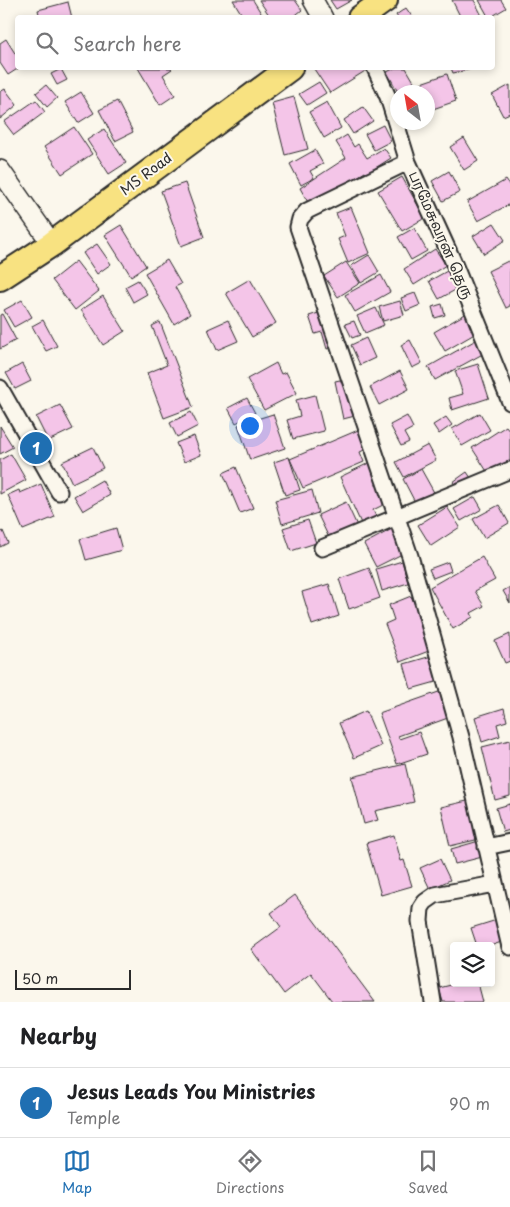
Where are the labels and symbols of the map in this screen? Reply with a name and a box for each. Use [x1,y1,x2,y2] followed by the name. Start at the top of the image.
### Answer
[390,85,435,130] north arrow
[115,147,176,200] street label: MS Road
[404,168,479,302] street label: பரமேசுவரன் தெரு
[237,413,263,439] your location
[20,429,52,467] pin: 1
[15,967,131,990] scale bar

